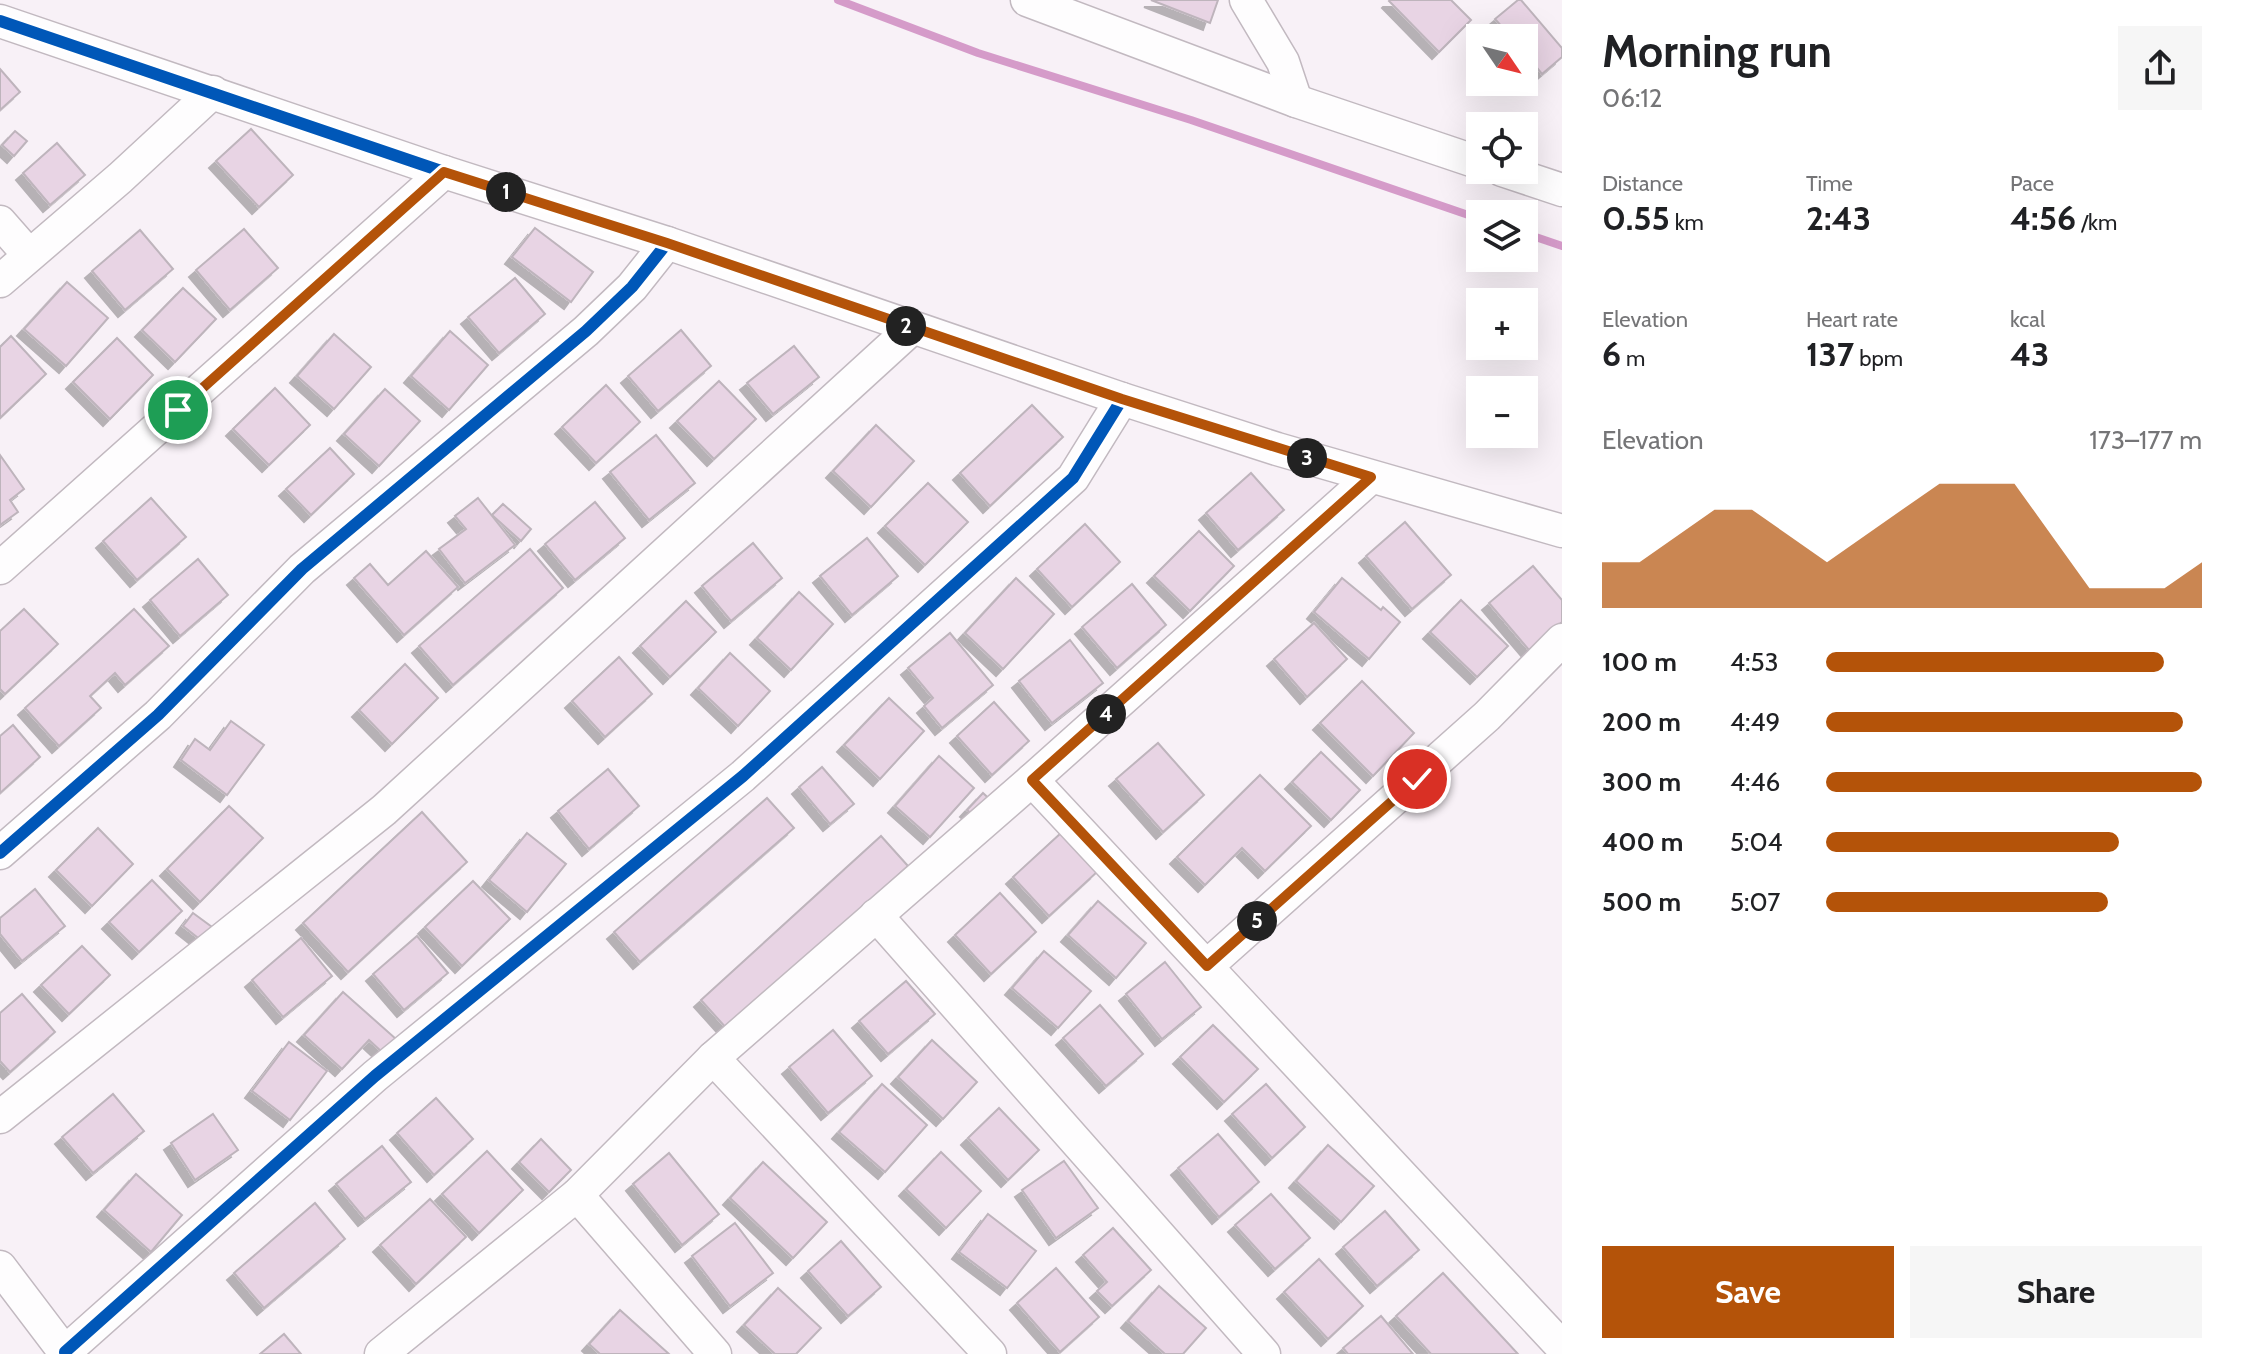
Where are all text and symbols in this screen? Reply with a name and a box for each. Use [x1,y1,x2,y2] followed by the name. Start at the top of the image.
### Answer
[1466,24,1538,96] north arrow
[1466,24,1538,448] map controls
[1602,25,1832,78] text: Morning run
[2118,26,2202,110] button: share
[1602,82,1662,114] text: 06:12
[1466,112,1538,184] button: locate
[1602,170,1683,197] text: Distance
[1806,170,1853,197] text: Time
[2010,170,2054,197] text: Pace
[486,172,526,212] pin: 1
[502,178,510,205] text: 1
[1602,197,1670,239] text: 0.55
[1806,197,1871,239] text: 2:43
[2010,197,2076,239] text: 4:56
[1466,200,1538,272] button: layers
[1670,209,1704,236] text: km
[2076,209,2117,236] text: /km
[1466,288,1538,360] button: +
[886,306,926,346] pin: 2
[1602,306,1688,333] text: Elevation
[1806,306,1898,333] text: Heart rate
[2010,306,2045,333] text: kcal
[900,312,912,339] text: 2
[1602,333,1621,375] text: 6
[1806,333,1854,375] text: 137
[2010,333,2049,375] text: 43
[1621,345,1645,372] text: m
[1854,345,1903,372] text: bpm
[144,376,212,444] pin
[1466,376,1538,448] button: −
[156,388,200,432] icon: arrive
[1602,424,1704,456] text: Elevation
[2089,424,2202,456] text: 173–177 m
[1287,438,1327,478] pin: 3
[1301,444,1313,471] text: 3
[1602,646,1677,678] text: 100 m
[1730,646,1779,678] text: 4:53
[1086,694,1126,734] pin: 4
[1099,700,1113,727] text: 4
[1602,706,1681,738] text: 200 m
[1730,706,1780,738] text: 4:49
[1383,745,1451,813] pin
[1395,757,1439,801] icon: check
[1602,766,1681,798] text: 300 m
[1730,766,1780,798] text: 4:46
[1602,826,1683,858] text: 400 m
[1730,826,1783,858] text: 5:04
[1602,886,1681,918] text: 500 m
[1730,886,1780,918] text: 5:07
[1237,901,1277,941] pin: 5
[1251,907,1263,934] text: 5
[1602,1246,1894,1338] button: Save
[1910,1246,2202,1338] button: Share

